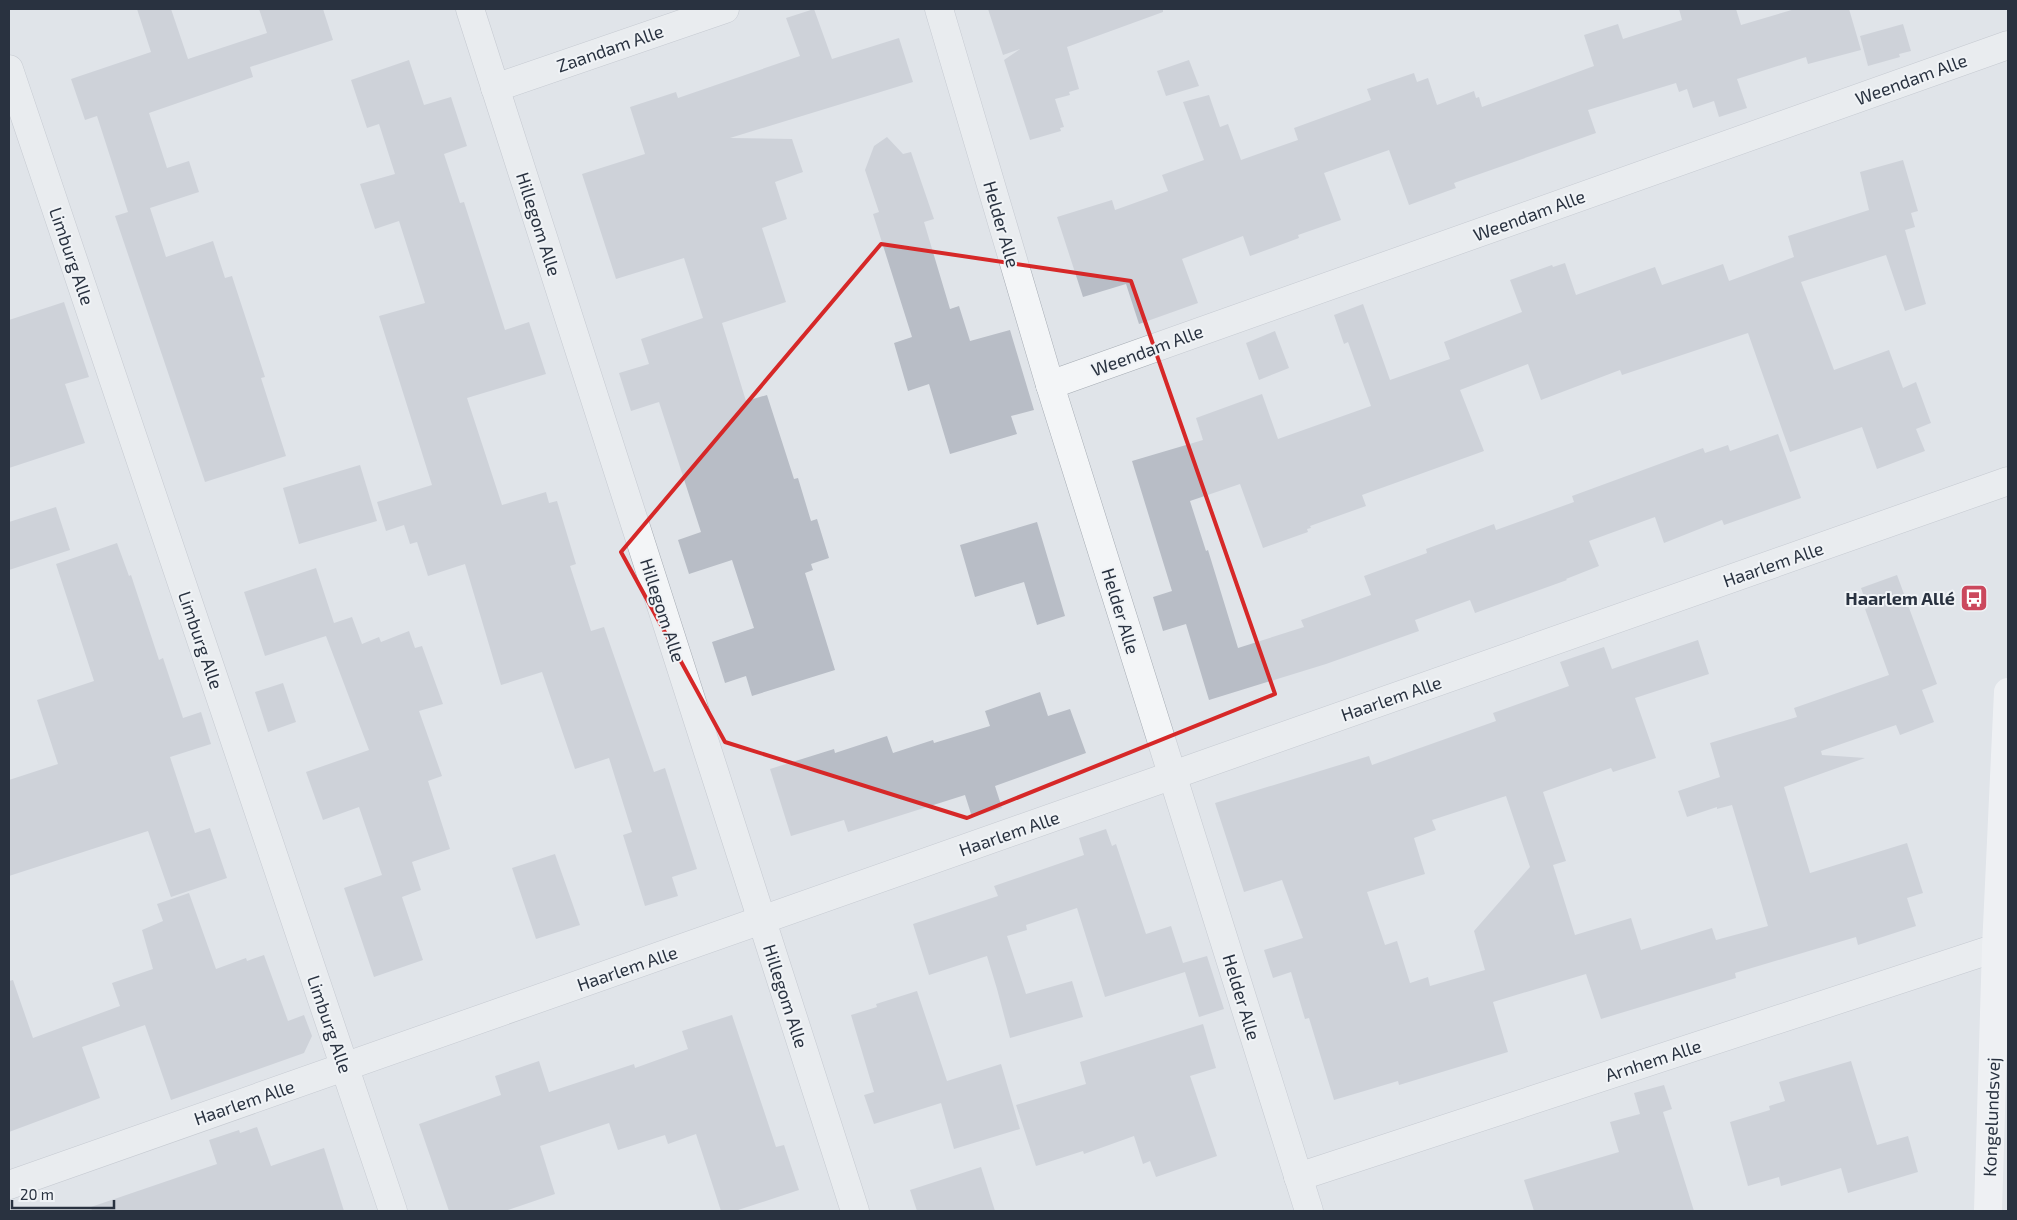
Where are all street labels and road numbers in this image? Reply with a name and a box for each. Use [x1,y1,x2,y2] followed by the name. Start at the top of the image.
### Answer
[554,19,666,77] street label: Zaandam Alle
[1852,49,1970,109] street label: Weendam Alle
[512,169,566,279] street label: Hillegom Alle
[979,178,1025,270] street label: Helder Alle
[1470,185,1588,245] street label: Weendam Alle
[45,204,99,308] street label: Limburg Alle
[1088,320,1206,380] street label: Weendam Alle
[1720,537,1826,591] street label: Haarlem Alle
[636,555,690,665] street label: Hillegom Alle
[1097,565,1145,657] street label: Helder Alle
[174,588,228,692] street label: Limburg Alle
[1338,671,1444,725] street label: Haarlem Alle
[956,806,1062,860] street label: Haarlem Alle
[574,941,680,995] street label: Haarlem Alle
[759,941,813,1051] street label: Hillegom Alle
[1218,951,1266,1043] street label: Helder Alle
[303,972,357,1076] street label: Limburg Alle
[1602,1034,1704,1086] street label: Arnhem Alle
[1978,1057,2004,1177] street label: Kongelundsvej
[191,1075,297,1129] street label: Haarlem Alle

